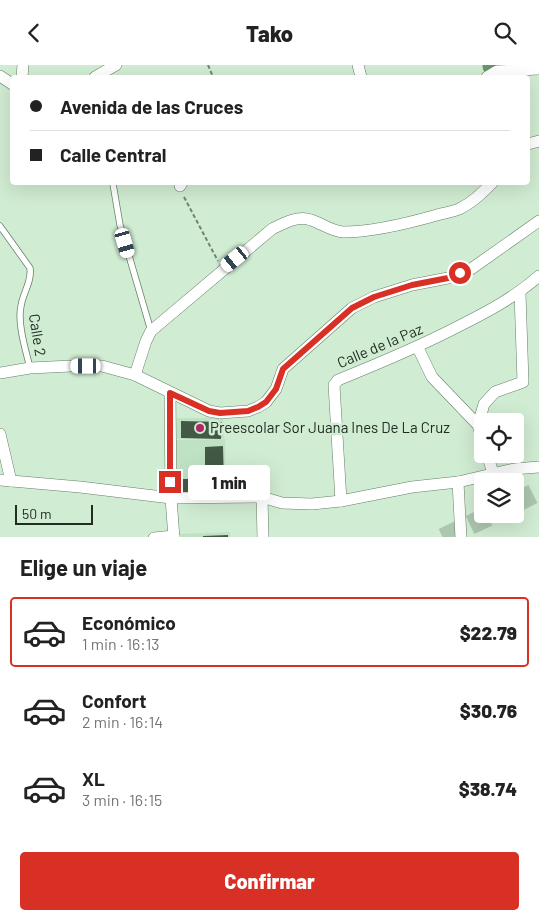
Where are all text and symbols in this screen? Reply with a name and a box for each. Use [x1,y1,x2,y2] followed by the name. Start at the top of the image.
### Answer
[20,19,48,47] icon: back
[491,19,519,47] icon: search
[246,20,293,46] text: Tako
[60,95,243,118] text: Avenida de las Cruces
[60,143,166,166] text: Calle Central
[113,227,136,259] car
[218,244,251,274] car
[449,262,471,284] route start
[26,312,50,357] street label: Calle 2
[334,319,425,371] street label: Calle de la Paz
[71,359,101,374] car
[474,413,524,523] map controls
[474,413,524,463] button: locate
[210,418,450,436] place label: Preescolar Sor Juana Ines De La Cruz
[194,422,206,434] marker: Preescolar Sor Juana Ines De La Cruz
[188,465,270,499] callout: 1 min
[159,471,181,493] route end
[211,473,247,492] text: 1 min
[474,473,524,523] button: layers
[15,503,92,526] scale bar
[22,505,51,522] text: 50 m
[20,554,147,580] text: Elige un viaje
[22,610,67,655] icon: car
[82,611,176,634] text: Económico
[460,621,517,644] text: $22.79
[82,634,160,653] text: 1 min · 16:13
[22,688,67,733] icon: car
[82,689,146,712] text: Confort
[460,699,517,722] text: $30.76
[82,712,163,731] text: 2 min · 16:14
[22,766,67,811] icon: car
[82,767,105,790] text: XL
[459,777,517,800] text: $38.74
[82,790,162,809] text: 3 min · 16:15
[20,852,519,910] button: Confirmar

